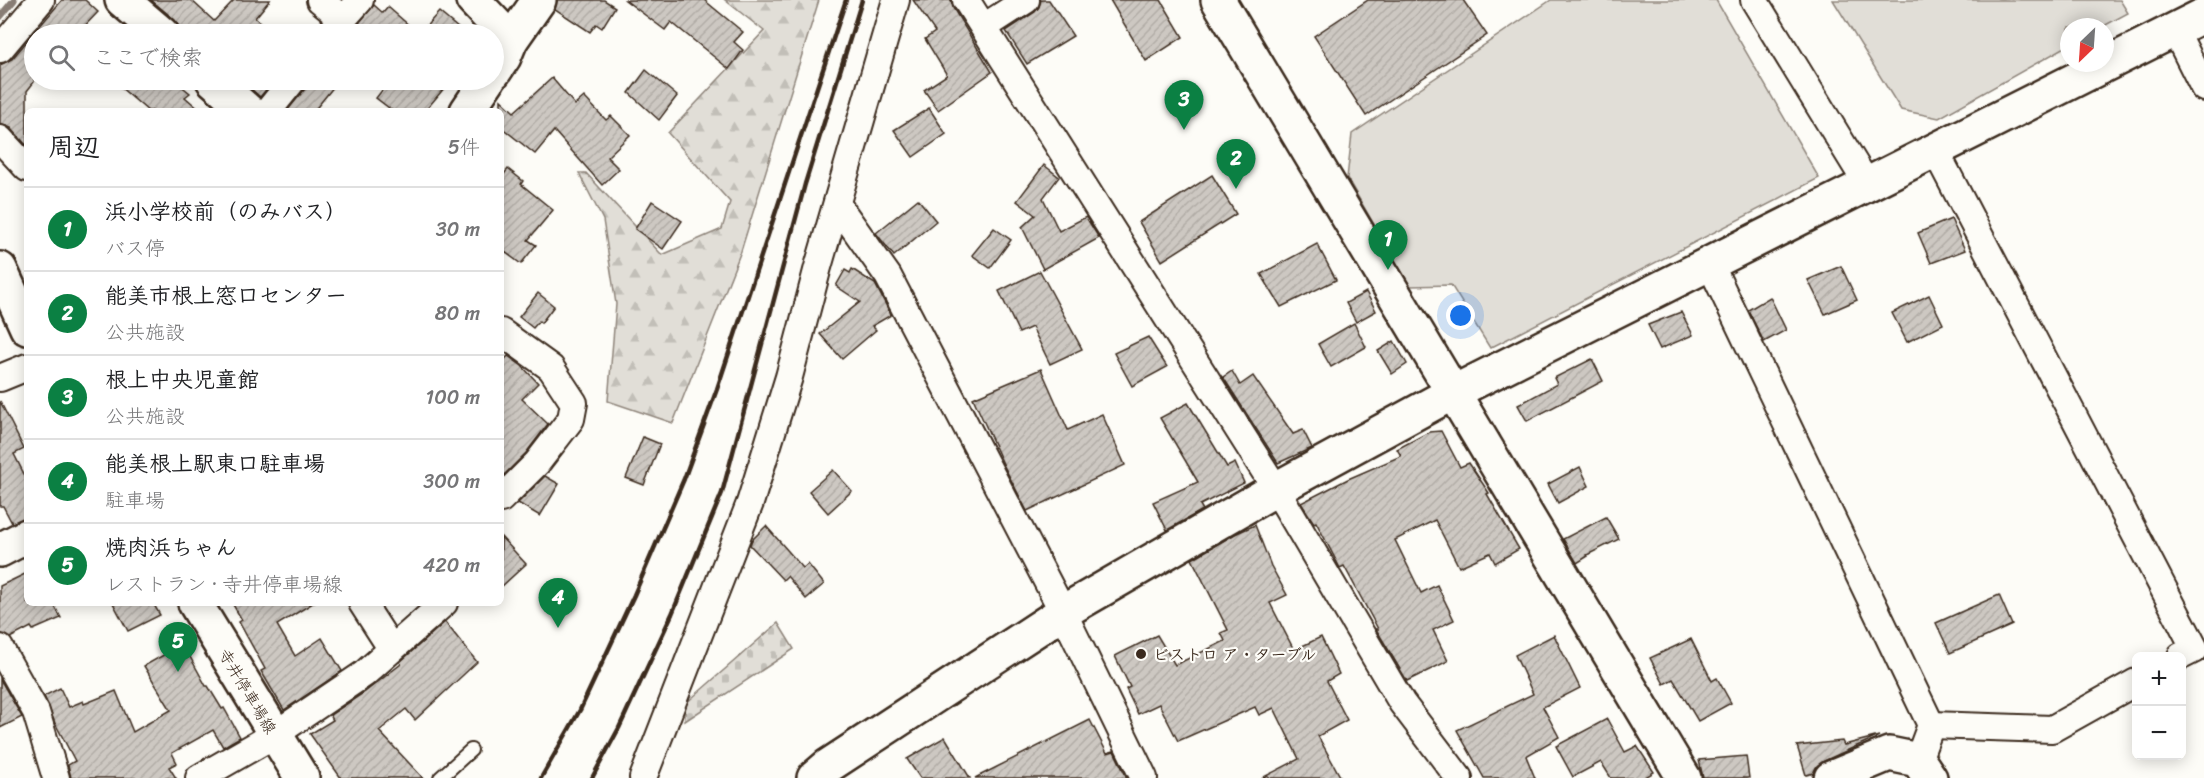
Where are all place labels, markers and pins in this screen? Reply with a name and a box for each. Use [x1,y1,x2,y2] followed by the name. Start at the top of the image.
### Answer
[1164,80,1204,130] pin: 3
[1216,140,1256,189] pin: 2
[1368,220,1408,270] pin: 1
[538,578,578,628] pin: 4
[158,622,198,672] pin: 5
[1153,640,1317,669] place label: ビストロ ア・ターブル
[1134,647,1148,661] marker: ビストロ ア・ターブル

